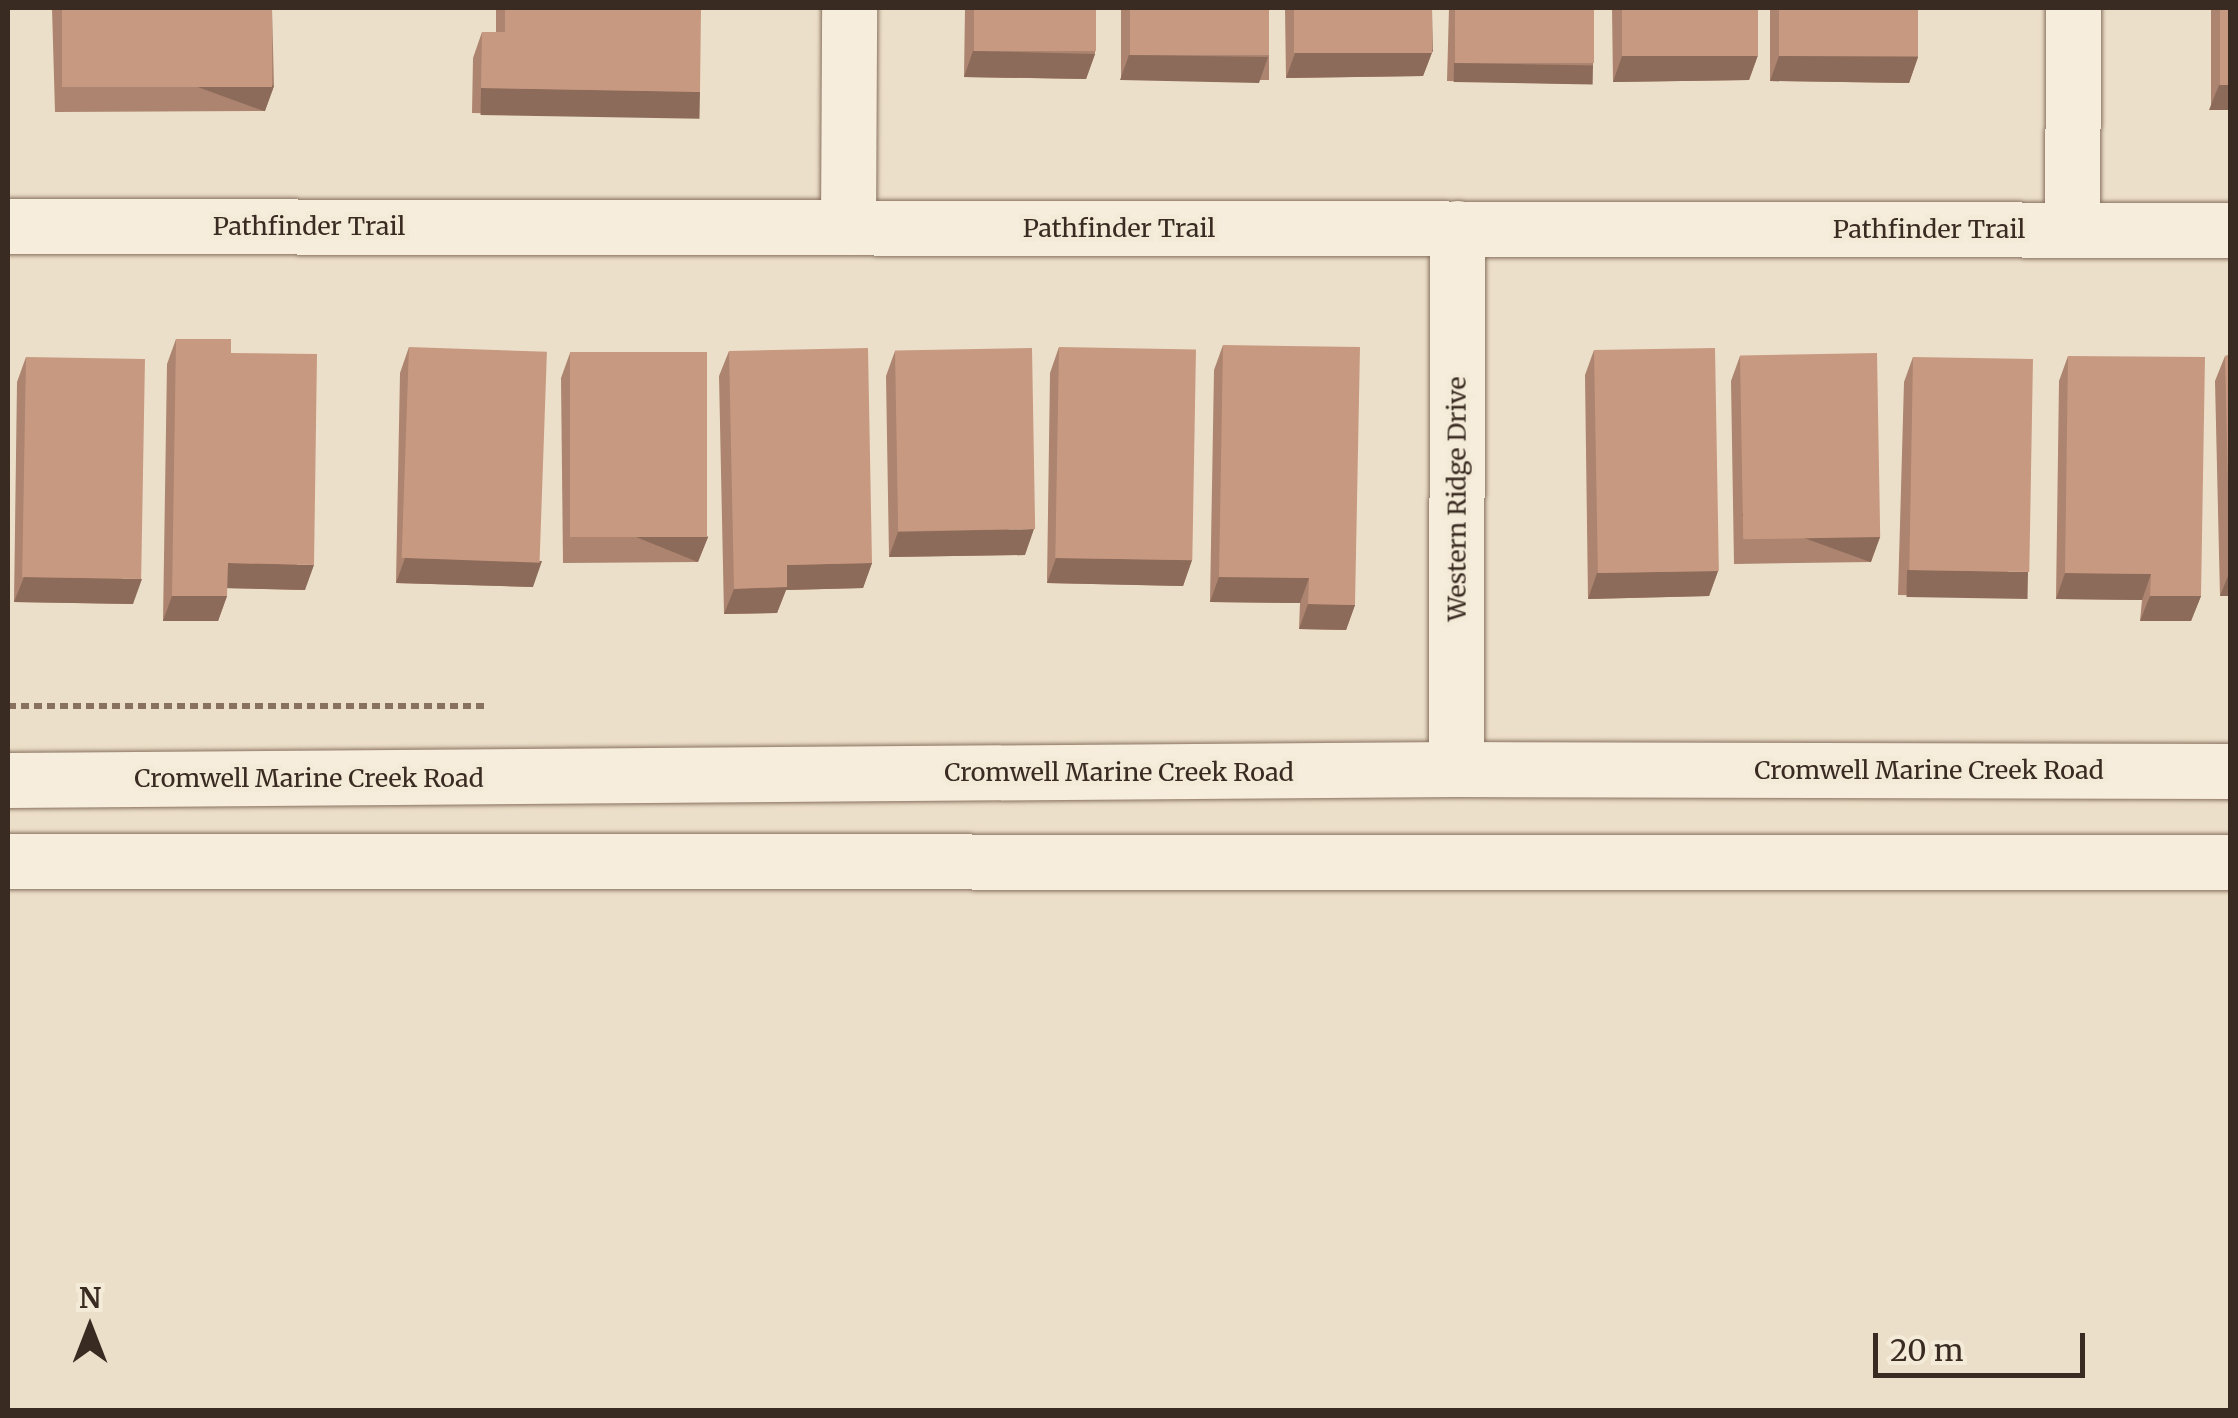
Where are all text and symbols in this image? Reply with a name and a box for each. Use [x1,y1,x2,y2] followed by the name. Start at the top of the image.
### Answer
[213,211,405,241] street label: Pathfinder Trail
[1023,213,1215,243] street label: Pathfinder Trail
[1833,214,2025,244] street label: Pathfinder Trail
[1442,377,1472,621] street label: Western Ridge Drive
[1754,755,2104,785] street label: Cromwell Marine Creek Road
[944,757,1294,787] street label: Cromwell Marine Creek Road
[134,763,484,793] street label: Cromwell Marine Creek Road
[40,1278,140,1378] north arrow
[79,1280,101,1316] text: N
[1878,1313,2090,1375] scale bar
[1890,1331,1963,1369] text: 20 m

